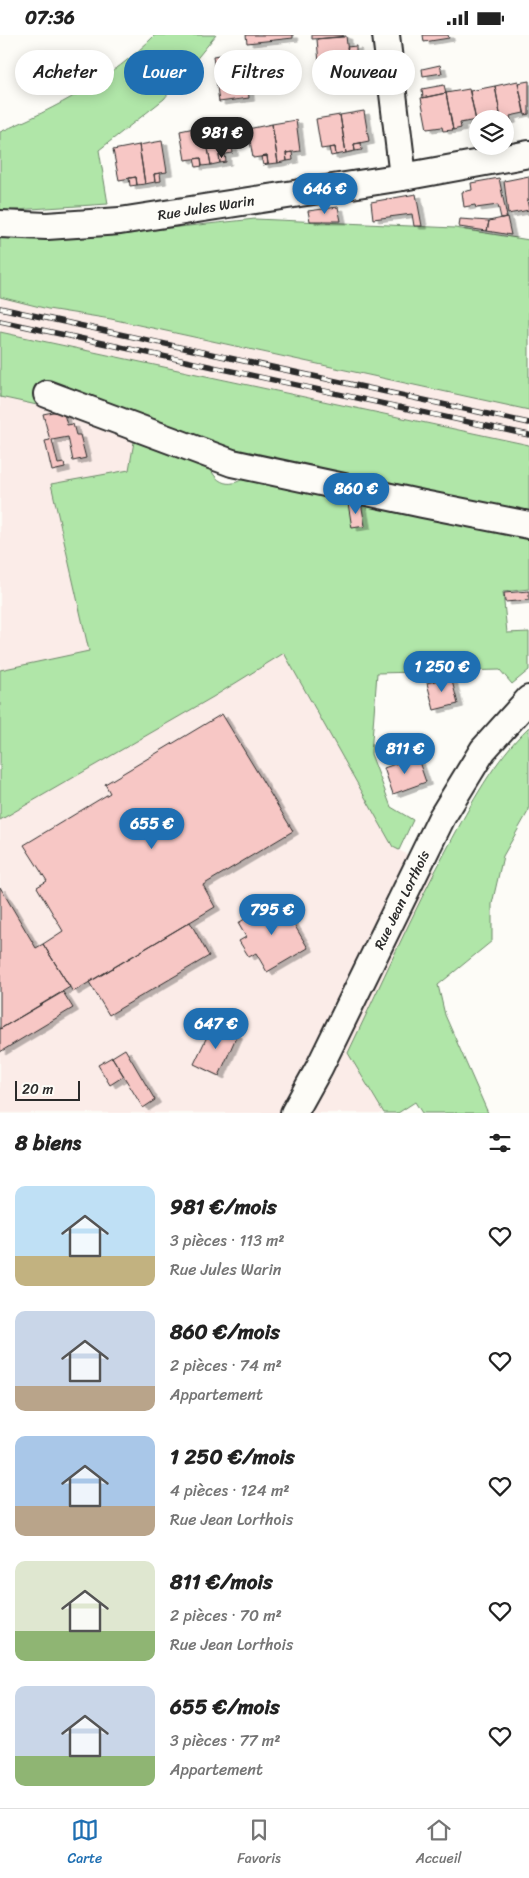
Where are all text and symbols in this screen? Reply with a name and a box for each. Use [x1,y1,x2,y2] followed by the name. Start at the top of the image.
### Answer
[25,1,75,34] text: 07:36
[15,50,114,95] chip: Acheter
[124,50,204,95] chip: Louer
[214,50,302,95] chip: Filtres
[312,50,415,95] chip: Nouveau
[469,110,514,155] map controls
[469,110,514,155] button: layers
[187,117,257,159] pin: 981 €
[201,118,243,147] text: 981 €
[290,173,360,215] pin: 646 €
[304,174,346,203] text: 646 €
[156,188,257,228] street label: Rue Jules Warin
[321,473,391,515] pin: 860 €
[334,474,378,503] text: 860 €
[396,651,488,693] pin: 1 250 €
[415,652,469,681] text: 1 250 €
[370,733,440,775] pin: 811 €
[386,734,424,763] text: 811 €
[117,807,187,850] pin: 655 €
[130,809,174,838] text: 655 €
[367,846,437,954] street label: Rue Jean Lorthois
[237,893,307,936] pin: 795 €
[250,895,294,924] text: 795 €
[181,1007,251,1050] pin: 647 €
[194,1009,238,1038] text: 647 €
[22,1077,53,1102] text: 20 m
[15,1078,80,1101] scale bar
[15,1124,81,1162] text: 8 biens
[486,1129,514,1157] icon: filters
[170,1188,277,1226] text: 981 €/mois
[55,1206,115,1266] icon: home
[486,1222,514,1250] icon: heart
[170,1226,285,1255] text: 3 pièces · 113 m²
[170,1255,281,1284] text: Rue Jules Warin
[170,1313,280,1351] text: 860 €/mois
[55,1331,115,1391] icon: home
[486,1347,514,1375] icon: heart
[170,1351,282,1380] text: 2 pièces · 74 m²
[170,1380,263,1409] text: Appartement
[170,1438,295,1476] text: 1 250 €/mois
[55,1456,115,1516] icon: home
[486,1472,514,1500] icon: heart
[170,1476,289,1505] text: 4 pièces · 124 m²
[170,1505,293,1534] text: Rue Jean Lorthois
[170,1563,273,1601] text: 811 €/mois
[55,1581,115,1641] icon: home
[486,1597,514,1625] icon: heart
[170,1601,282,1630] text: 2 pièces · 70 m²
[170,1630,293,1659] text: Rue Jean Lorthois
[170,1688,280,1726] text: 655 €/mois
[55,1706,115,1766] icon: home
[486,1722,514,1750] icon: heart
[170,1726,280,1755] text: 3 pièces · 77 m²
[170,1755,263,1784] text: Appartement
[67,1816,102,1871] tab: Carte
[237,1816,281,1871] tab: Favoris
[416,1816,462,1871] tab: Accueil

